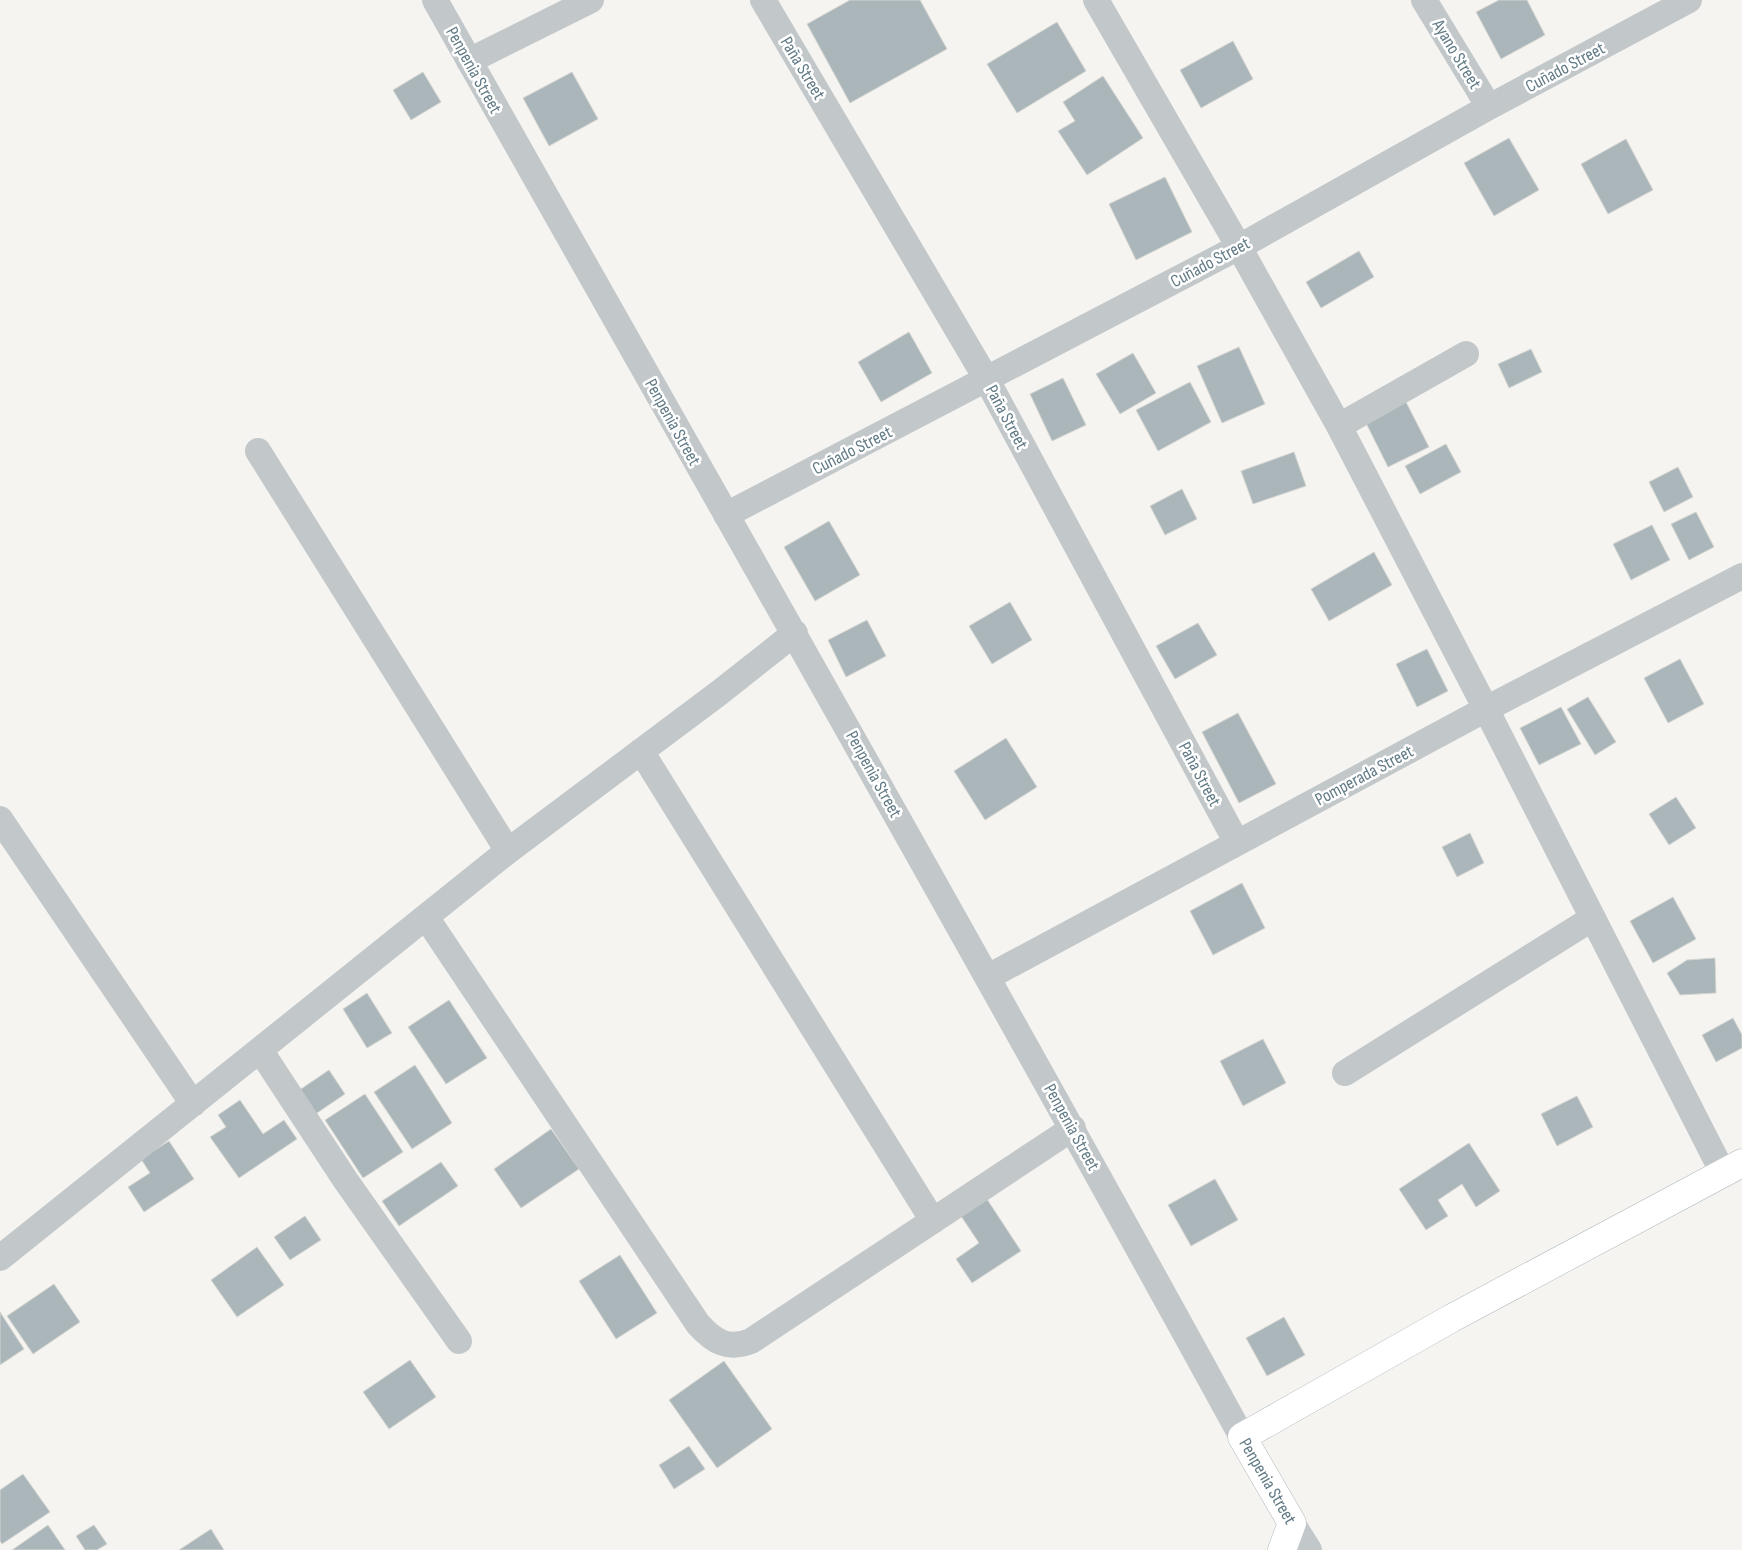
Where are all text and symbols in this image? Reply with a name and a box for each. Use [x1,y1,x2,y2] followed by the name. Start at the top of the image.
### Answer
[1427,15,1486,93] street label: Ayano Street
[441,23,506,118] street label: Penpenia Street
[776,33,830,104] street label: Paña Street
[1522,38,1609,97] street label: Cuñado Street
[1167,233,1254,292] street label: Cuñado Street
[640,375,705,470] street label: Penpenia Street
[981,381,1032,453] street label: Paña Street
[809,421,896,479] street label: Cuñado Street
[841,727,906,822] street label: Penpenia Street
[1174,738,1225,810] street label: Paña Street
[1311,740,1417,810] street label: Pomperada Street
[1039,1080,1104,1175] street label: Penpenia Street
[1234,1434,1301,1529] street label: Penpenia Street

